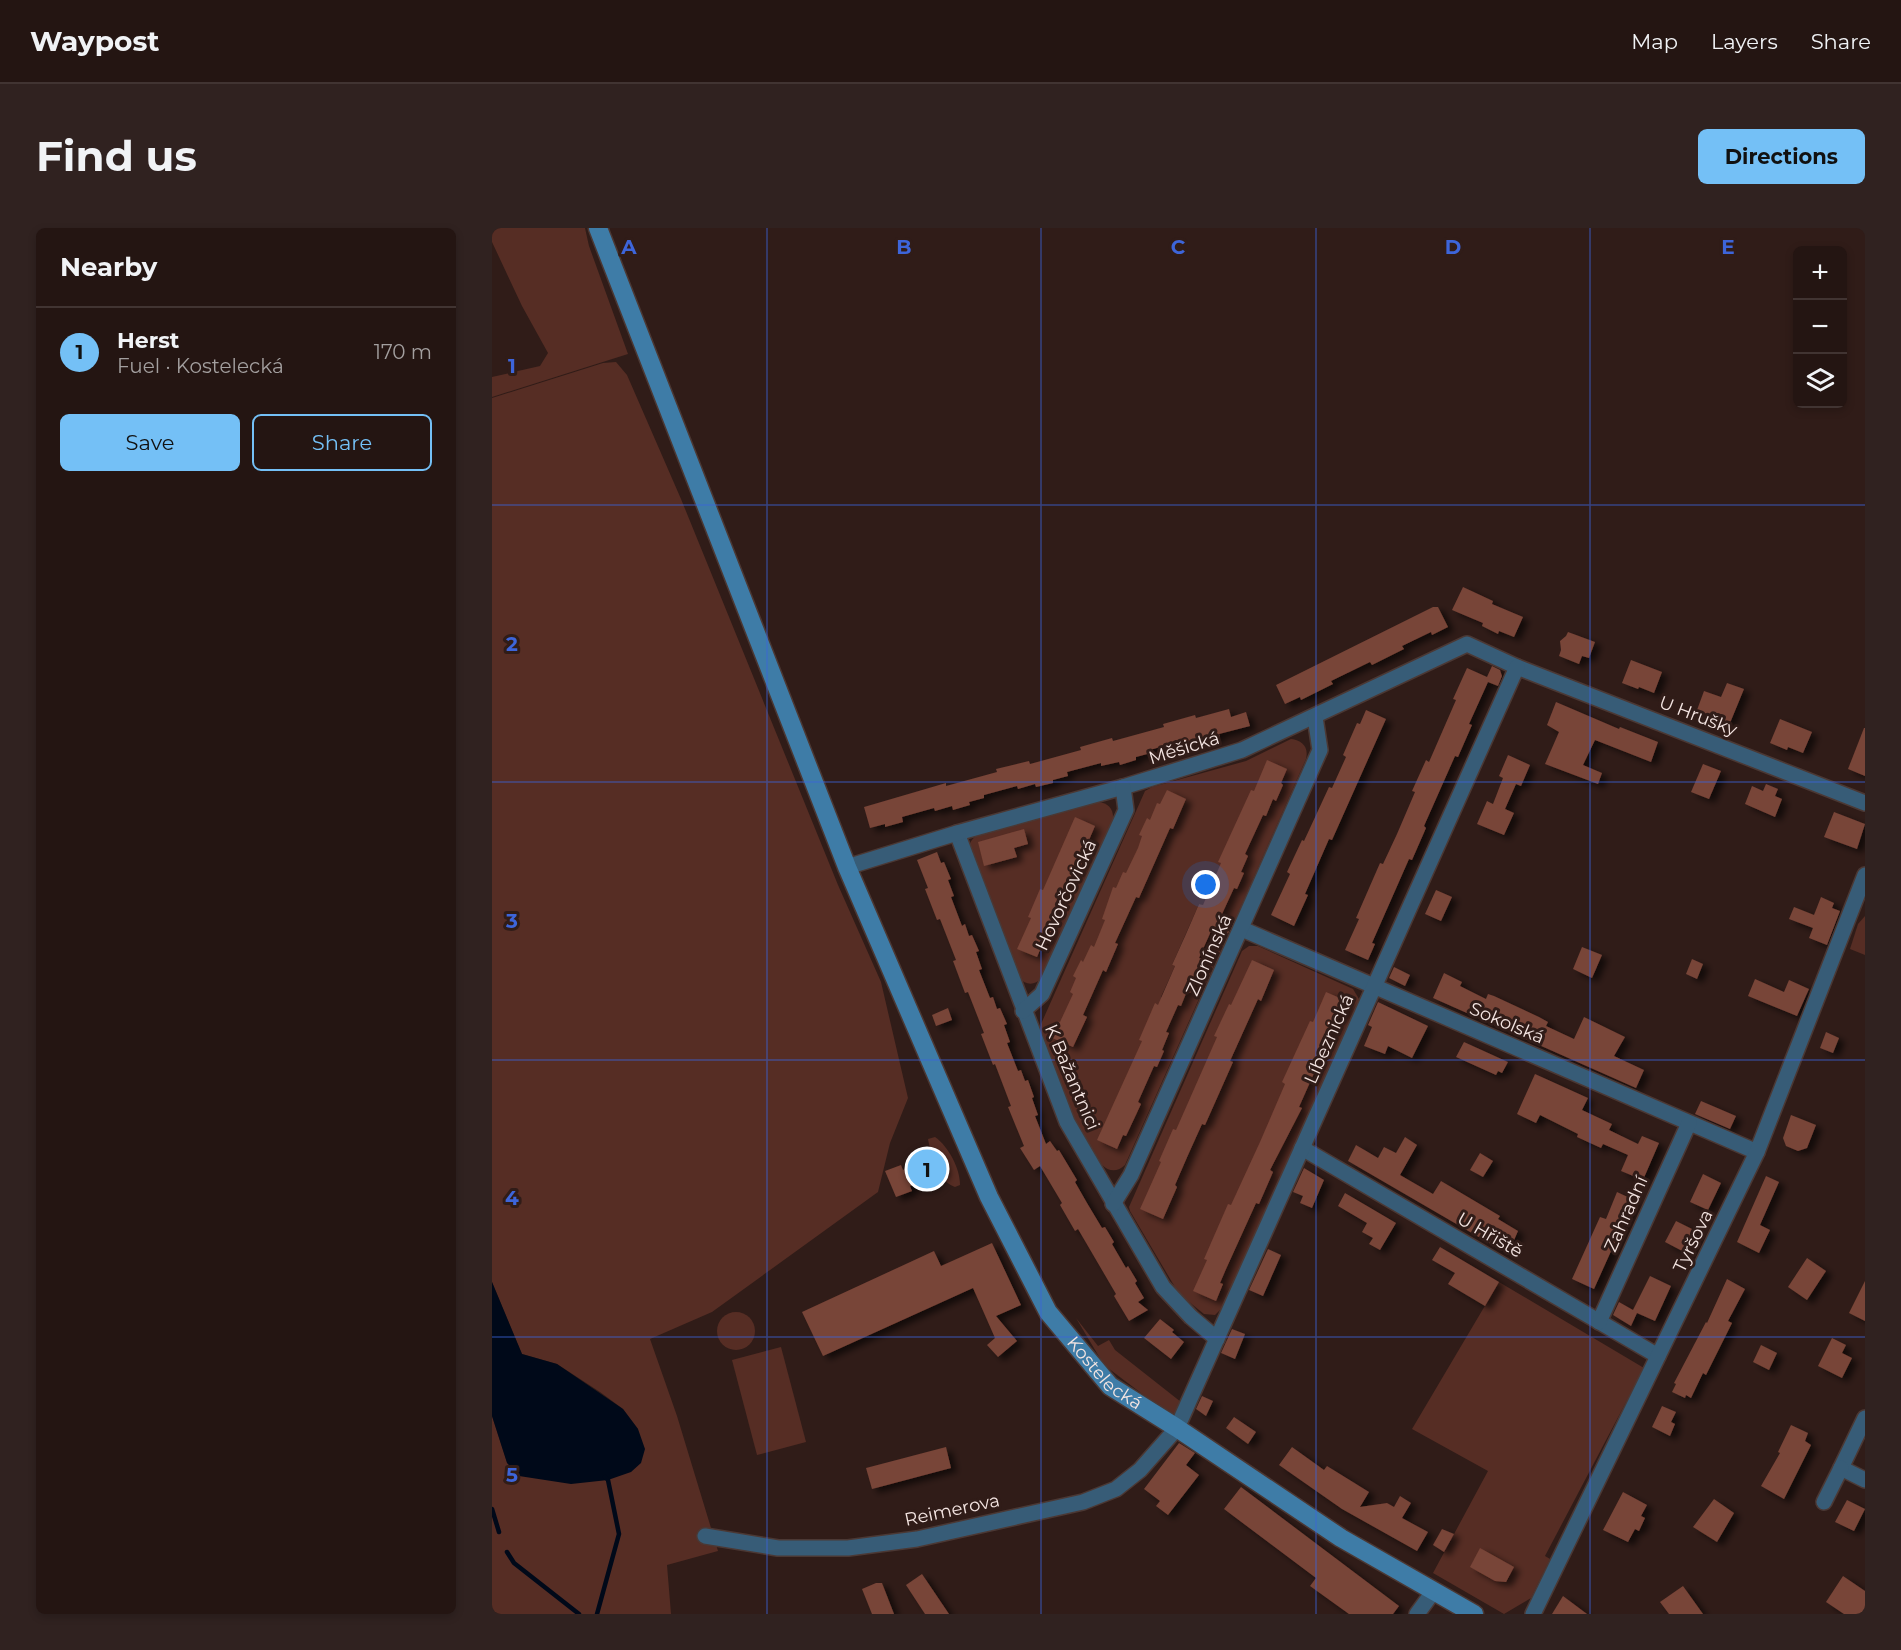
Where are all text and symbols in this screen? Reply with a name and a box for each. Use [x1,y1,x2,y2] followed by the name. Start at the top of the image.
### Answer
[30,24,160,58] text: Waypost
[1631,29,1678,54] text: Map
[1711,29,1778,54] text: Layers
[1811,29,1871,54] text: Share
[1698,129,1865,184] button: Directions
[36,130,197,182] text: Find us
[620,235,637,259] text: A
[896,235,912,259] text: B
[1171,235,1186,259] text: C
[1445,235,1461,259] text: D
[1721,235,1735,259] text: E
[1793,246,1847,408] map controls
[1793,246,1847,300] button: +
[60,251,157,283] text: Nearby
[1793,300,1847,354] button: −
[117,327,179,354] text: Herst
[76,340,83,364] text: 1
[374,340,432,364] text: 170 m
[117,354,284,378] text: Fuel · Kostelecká
[508,354,516,378] text: 1
[1793,354,1847,408] button: layers
[60,414,240,471] button: Save
[252,414,432,471] button: Share
[506,632,518,656] text: 2
[1656,691,1740,741] street label: U Hrušky
[1146,727,1222,769] street label: Měšická
[1031,836,1101,954] street label: Hovorčovická
[1191,870,1220,899] your location
[505,909,518,933] text: 3
[1181,911,1237,999] street label: Zlonínská
[1299,991,1359,1087] street label: Líbeznická
[1466,997,1548,1049] street label: Sokolská
[1040,1021,1104,1133] street label: K Bažantnici
[908,1146,946,1192] pin: 1
[1600,1172,1653,1255] street label: Zahradní
[505,1186,519,1210] text: 4
[1668,1206,1718,1276] street label: Tyršova
[1453,1207,1527,1263] street label: U Hřiště
[1062,1332,1146,1414] street label: Kostelecká
[506,1463,518,1487] text: 5
[902,1489,1002,1531] street label: Reimerova

